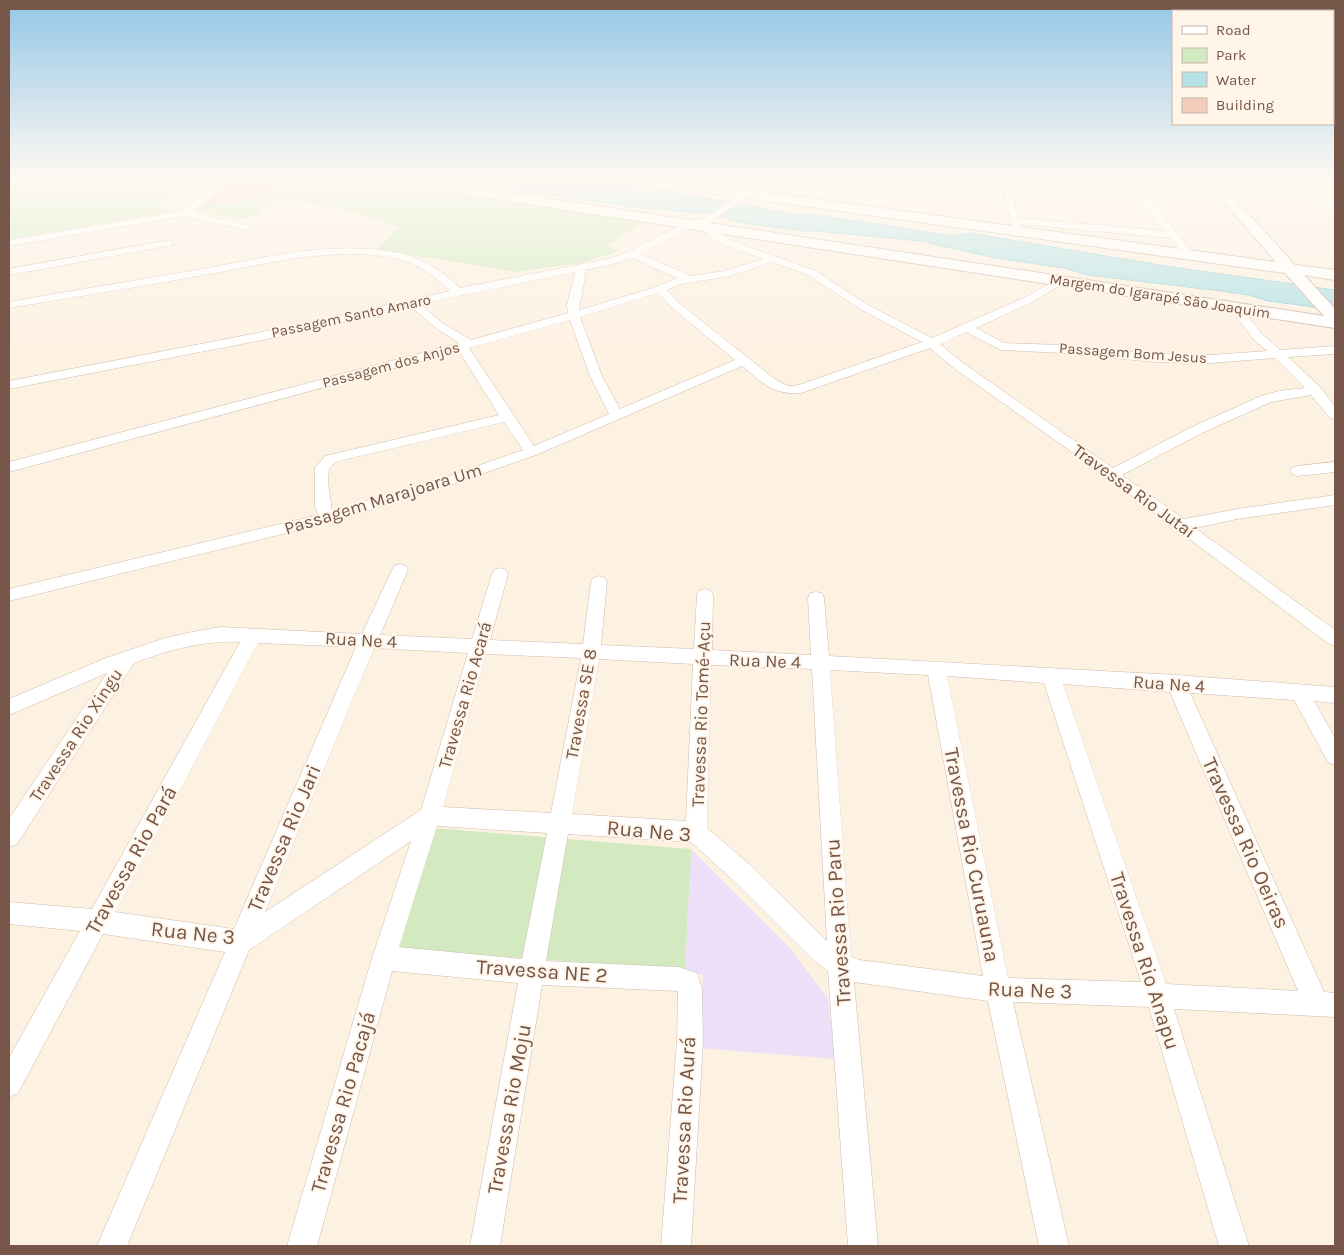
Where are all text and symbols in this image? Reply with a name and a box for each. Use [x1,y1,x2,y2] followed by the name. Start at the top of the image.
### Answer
[1172,10,1334,125] legend
[1216,21,1251,39] text: Road
[1216,46,1246,64] text: Park
[1216,71,1257,89] text: Water
[1216,96,1274,114] text: Building
[1048,270,1272,322] street label: Margem do Igarapé São Joaquim
[270,290,432,342] street label: Passagem Santo Amaro
[320,338,462,392] street label: Passagem dos Anjos
[1059,339,1207,367] street label: Passagem Bom Jesus
[1068,439,1200,543] street label: Travessa Rio Jutaí
[282,458,484,540] street label: Passagem Marajoara Um
[433,619,497,771] street label: Travessa Rio Acará
[687,621,715,807] street label: Travessa Rio Tomé-Açu
[324,627,398,653] street label: Rua Ne 4
[560,647,602,761] street label: Travessa SE 8
[729,649,801,673] street label: Rua Ne 4
[25,664,127,806] street label: Travessa Rio Xingu
[1132,671,1206,697] street label: Rua Ne 4
[939,746,1005,964] street label: Travessa Rio Curuauna
[1198,754,1294,932] street label: Travessa Rio Oeiras
[242,761,326,915] street label: Travessa Rio Jari
[80,782,182,938] street label: Travessa Rio Pará
[606,815,692,847] street label: Rua Ne 3
[820,838,856,1006] street label: Travessa Rio Paru
[1105,869,1185,1053] street label: Travessa Rio Anapu
[150,917,236,949] street label: Rua Ne 3
[476,954,608,988] street label: Travessa NE 2
[987,977,1073,1003] street label: Rua Ne 3
[306,1009,380,1195] street label: Travessa Rio Pacajá
[482,1022,536,1196] street label: Travessa Rio Moju
[668,1036,700,1204] street label: Travessa Rio Aurá

